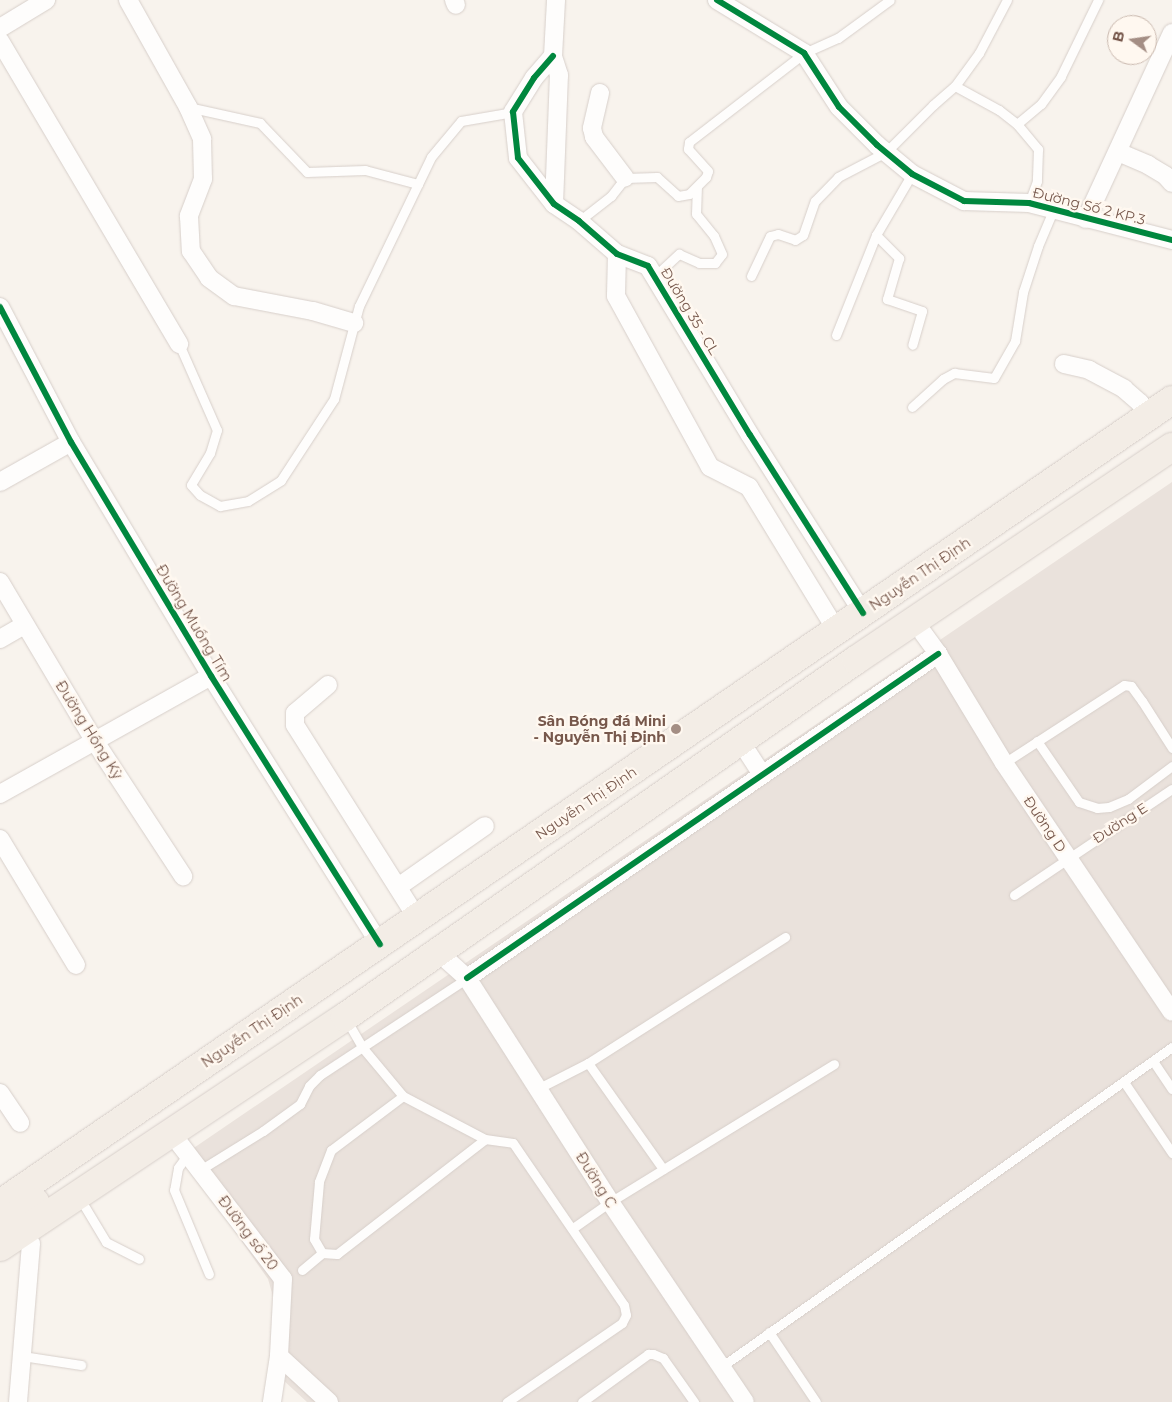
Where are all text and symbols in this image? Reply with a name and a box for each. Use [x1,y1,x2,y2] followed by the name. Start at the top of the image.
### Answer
[1107,15,1157,65] north arrow
[1108,29,1128,44] text: B
[1031,184,1147,228] street label: Đường Số 2 KP.3
[657,264,723,358] street label: Đường 35 - CL
[866,534,974,614] street label: Nguyễn Thị Định
[152,562,236,684] street label: Đường Muồng Tím
[52,678,126,782] street label: Đường Hồng Kỳ
[533,713,666,746] place label: Sân Bóng đá Mini - Nguyễn Thị Định
[670,723,682,735] marker: Sân Bóng đá Mini - Nguyễn Thị Định
[532,763,640,843] street label: Nguyễn Thị Định
[1020,793,1070,855] street label: Đường D
[1090,799,1150,847] street label: Đường E
[198,991,306,1071] street label: Nguyễn Thị Định
[572,1149,620,1211] street label: Đường C
[215,1192,281,1274] street label: Đường số 20

